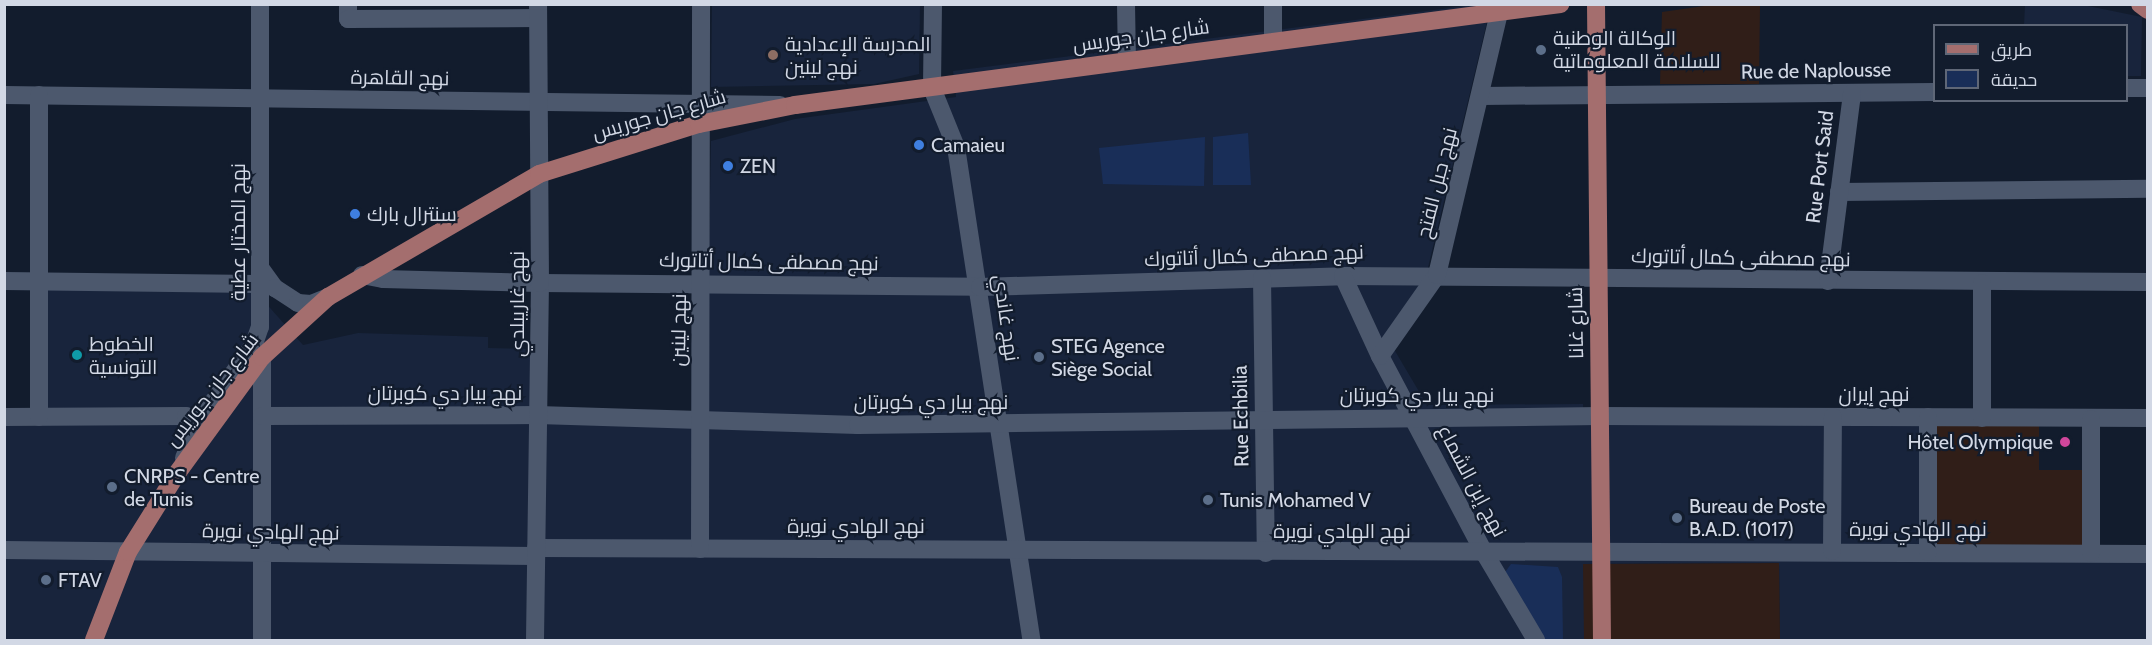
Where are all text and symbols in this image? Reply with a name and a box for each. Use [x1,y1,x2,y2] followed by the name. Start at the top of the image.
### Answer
[1071,15,1211,57] street label: شارع جان جوريس
[1933,24,2128,102] legend
[1553,27,1720,74] place label: الوكالة الوطنية للسلامة المعلوماتية
[785,32,931,79] place label: المدرسة الإعدادية نهج لينين
[1991,39,2032,61] text: طريق
[1534,43,1548,57] marker: الوكالة الوطنية للسلامة المعلوماتية
[766,48,780,62] marker: المدرسة الإعدادية نهج لينين
[1741,58,1891,84] street label: Rue de Naplousse
[350,65,450,91] street label: نهج القاهرة
[1991,69,2037,91] text: حديقة
[589,84,729,146] street label: شارع جان جوريس
[1801,109,1839,225] street label: Rue Port Said
[1412,125,1462,241] street label: نهج جبل الفتح
[931,133,1005,157] place label: Camaieu
[912,138,926,152] marker: Camaieu
[740,154,776,178] place label: ZEN
[721,159,735,173] marker: ZEN
[226,163,250,301] street label: نهج المختار عطية
[367,202,457,226] place label: سنترال بارك
[348,207,362,221] marker: سنترال بارك
[1144,240,1364,272] street label: نهج مصطفى كمال أتاتورك
[1631,244,1851,272] street label: نهج مصطفى كمال أتاتورك
[659,248,879,276] street label: نهج مصطفى كمال أتاتورك
[505,251,529,357] street label: نهج غاريبلدي
[988,273,1024,363] street label: نهج غاندي
[1563,287,1589,359] street label: شارع غانا
[666,293,692,367] street label: نهج لينين
[160,328,264,452] street label: شارع جان جوريس
[89,332,157,379] place label: الخطوط التونسية
[1051,334,1165,381] place label: STEG Agence Siège Social
[70,348,84,362] marker: الخطوط التونسية
[1032,350,1046,364] marker: STEG Agence Siège Social
[1228,365,1254,467] street label: Rue Echbilia
[368,381,522,405] street label: نهج بيار دي كوبرتان
[1838,382,1910,406] street label: نهج إيران
[1340,383,1494,407] street label: نهج بيار دي كوبرتان
[854,390,1008,414] street label: نهج بيار دي كوبرتان
[1432,421,1512,541] street label: نهج إبن الشماع
[1907,430,2053,454] place label: Hôtel Olympique
[2058,435,2072,449] marker: Hôtel Olympique
[124,464,259,511] place label: CNRPS - Centre de Tunis
[105,480,119,494] marker: CNRPS - Centre de Tunis
[1220,488,1371,512] place label: Tunis Mohamed V
[1201,493,1215,507] marker: Tunis Mohamed V
[1689,494,1825,541] place label: Bureau de Poste B.A.D. (1017)
[1670,511,1684,525] marker: Bureau de Poste B.A.D. (1017)
[787,514,925,538] street label: نهج الهادي نويرة
[1849,517,1987,541] street label: نهج الهادي نويرة
[202,519,340,545] street label: نهج الهادي نويرة
[1273,519,1411,543] street label: نهج الهادي نويرة
[58,568,102,592] place label: FTAV
[39,573,53,587] marker: FTAV

